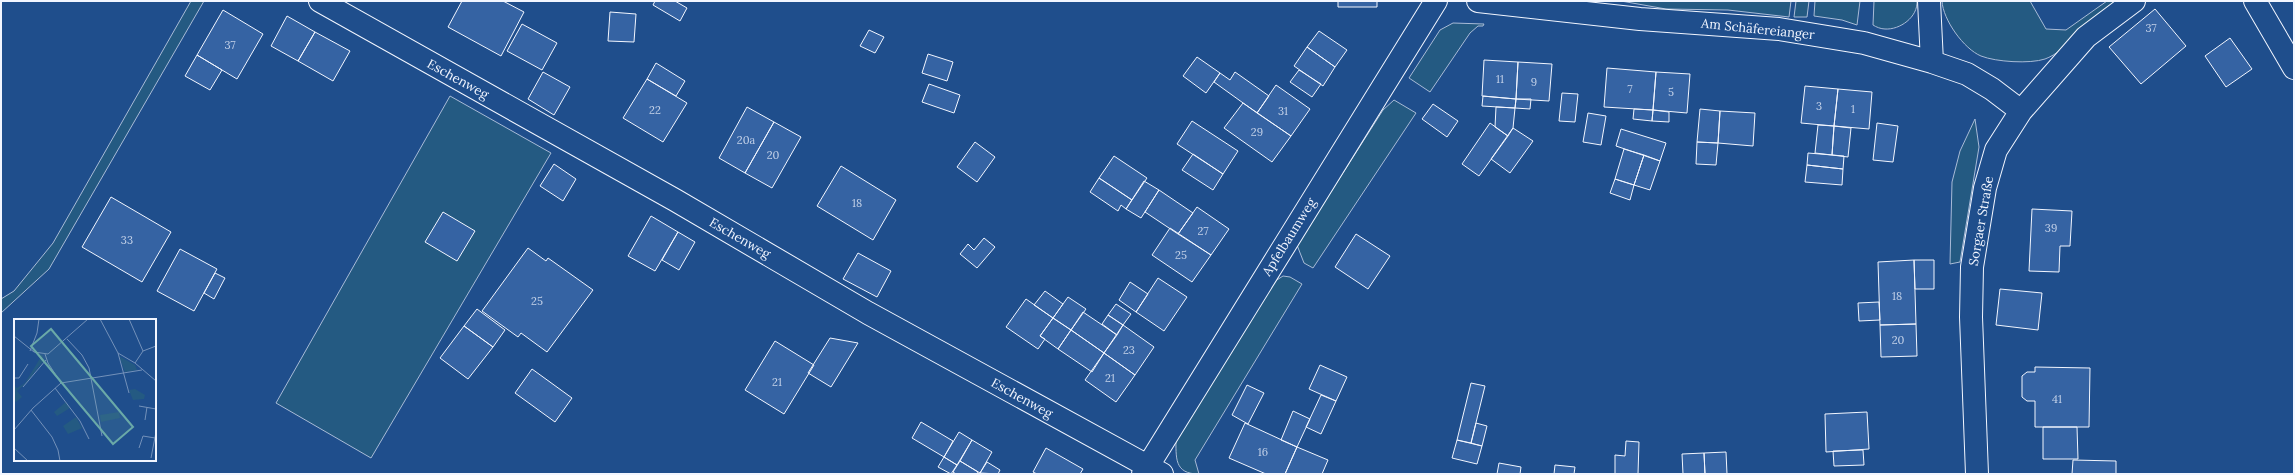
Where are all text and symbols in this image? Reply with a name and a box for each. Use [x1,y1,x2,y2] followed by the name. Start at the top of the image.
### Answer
[1699,14,1816,43] street label: Am Schäfereianger
[2146,21,2156,35] house number: 37
[225,38,235,52] house number: 37
[424,55,493,103] street label: Eschenweg
[1496,72,1504,86] house number: 11
[1531,75,1537,89] house number: 9
[1627,82,1633,96] house number: 7
[1668,85,1674,99] house number: 5
[1816,99,1822,113] house number: 3
[1851,102,1855,116] house number: 1
[649,103,661,117] house number: 22
[1278,104,1288,118] house number: 31
[1251,125,1263,139] house number: 29
[737,133,756,147] house number: 20a
[767,148,780,162] house number: 20
[1965,175,1997,267] street label: Sorgaer Straße
[1258,194,1320,280] street label: Apfelbaumweg
[852,196,862,210] house number: 18
[706,214,774,263] street label: Eschenweg
[2045,221,2057,235] house number: 39
[1198,224,1208,238] house number: 27
[121,233,133,247] house number: 33
[1175,248,1187,262] house number: 25
[1892,289,1902,303] house number: 18
[531,294,543,308] house number: 25
[14,319,156,461] inset map
[1892,333,1905,347] house number: 20
[1123,343,1135,357] house number: 23
[1105,371,1115,385] house number: 21
[988,374,1057,422] street label: Eschenweg
[772,375,782,389] house number: 21
[2052,392,2062,406] house number: 41
[1258,445,1268,459] house number: 16

